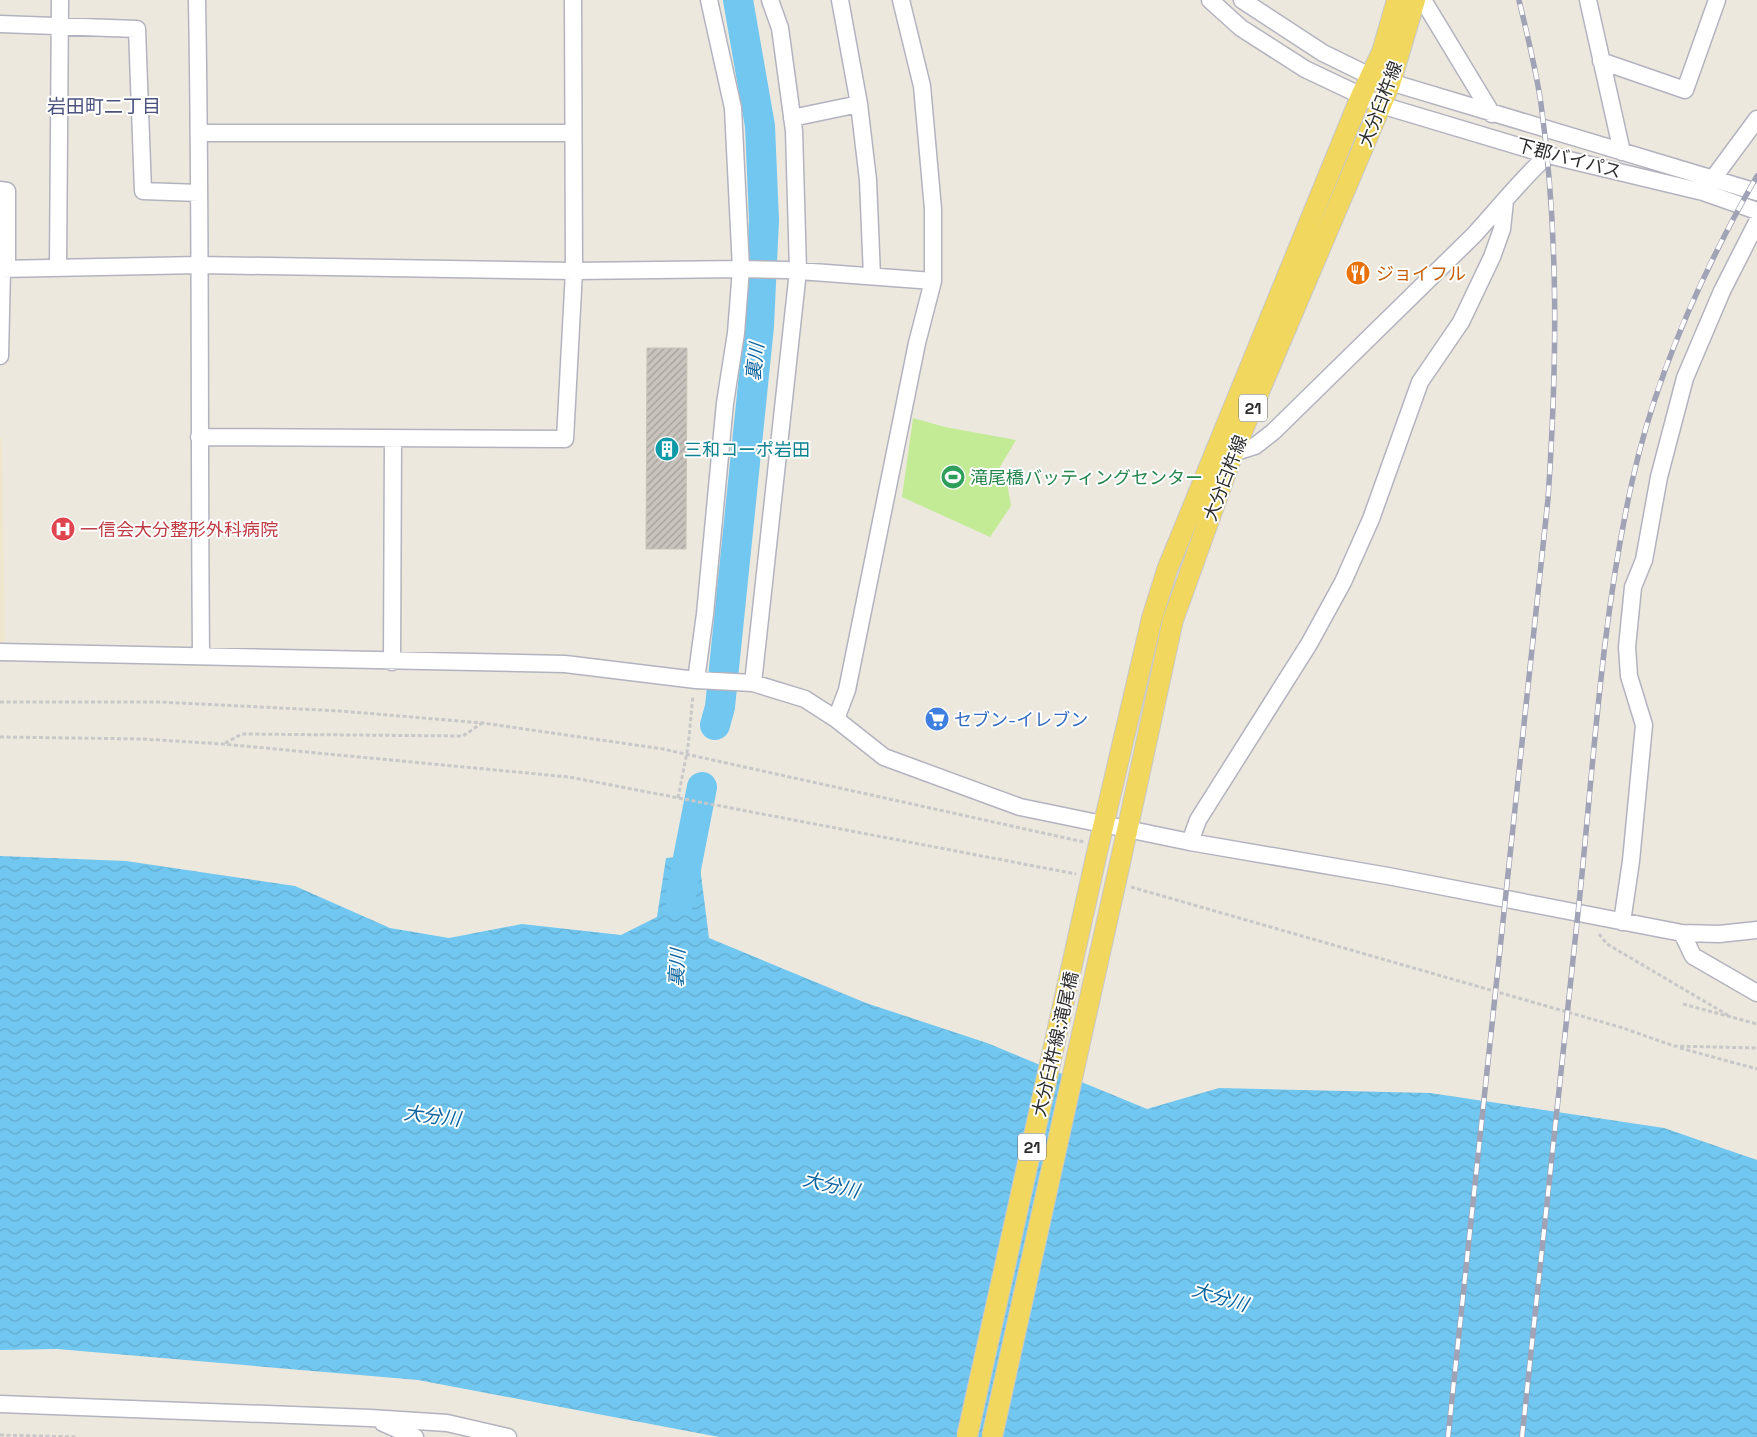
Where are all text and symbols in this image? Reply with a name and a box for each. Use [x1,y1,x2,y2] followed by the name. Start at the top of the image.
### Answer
[1353,58,1407,150] street label: 大分臼杵線
[47,94,161,119] district label: 岩田町二丁目
[1514,133,1624,183] street label: 下郡バイパス
[1345,260,1371,286] restaurant icon: ジョイフル
[1376,262,1466,285] place label: ジョイフル
[741,340,770,382] water label: 裏川
[1239,394,1267,422] road number: 21
[1198,432,1252,524] street label: 大分臼杵線
[654,436,680,462] building icon: 三和コーポ岩田
[684,438,810,461] place label: 三和コーポ岩田
[940,464,966,490] sports icon: 滝尾橋バッティングセンター
[970,466,1203,489] place label: 滝尾橋バッティングセンター
[50,516,76,542] hospital icon: 一信会大分整形外科病院
[80,518,278,541] place label: 一信会大分整形外科病院
[924,706,950,732] supermarket icon: セブン-イレブン
[954,708,1088,731] place label: セブン-イレブン
[664,946,691,988] water label: 裏川
[1027,969,1083,1119] street label: 大分臼杵線;滝尾橋
[402,1100,464,1132] water label: 大分川
[1018,1134,1046,1160] road number: 21
[800,1166,864,1204] water label: 大分川
[1189,1277,1253,1318] water label: 大分川

